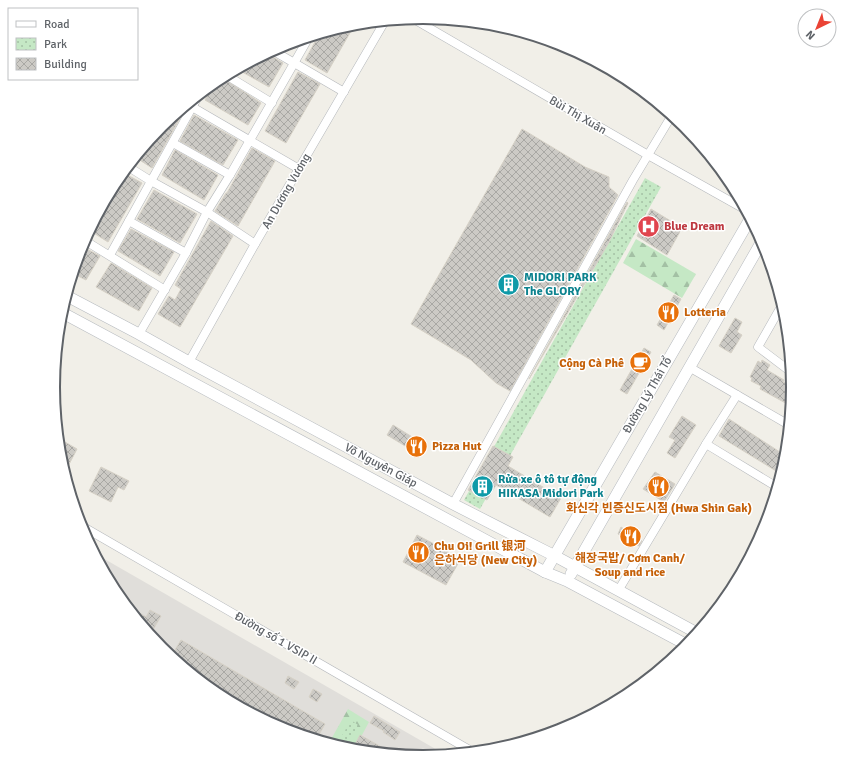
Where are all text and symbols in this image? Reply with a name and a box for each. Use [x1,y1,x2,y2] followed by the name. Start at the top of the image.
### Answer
[8,8,138,80] legend
[797,8,837,48] north arrow
[44,17,70,32] text: Road
[803,28,818,42] text: N
[44,37,67,52] text: Park
[44,57,87,72] text: Building
[546,93,609,138] street label: Bùi Thị Xuân
[259,151,314,232] street label: An Dương Vương
[635,213,661,239] hospital icon: Blue Dream
[664,219,725,234] place label: Blue Dream
[524,270,597,299] place label: MIDORI PARK The GLORY
[496,271,522,297] building icon: MIDORI PARK The GLORY
[656,299,682,325] restaurant icon: Lotteria
[684,305,726,320] place label: Lotteria
[627,350,653,376] cafe icon: Cộng Cà Phê
[619,354,675,436] street label: Đường Lý Thái Tổ
[559,356,624,371] place label: Cộng Cà Phê
[404,433,430,459] restaurant icon: Pizza Hut
[432,439,482,454] place label: Pizza Hut
[342,440,420,491] street label: Võ Nguyên Giáp
[498,472,604,501] place label: Rửa xe ô tô tự động HIKASA Midori Park
[470,473,496,499] building icon: Rửa xe ô tô tự động HIKASA Midori Park
[646,474,672,500] restaurant icon: 화신각 빈증신도시점 (Hwa Shin Gak)
[566,501,752,516] place label: 화신각 빈증신도시점 (Hwa Shin Gak)
[617,524,643,550] restaurant icon: 해장국밥/ Cơm Canh/ Soup and rice
[434,539,537,568] place label: Chu Oi! Grill 银河 은하식당 (New City)
[406,540,432,566] restaurant icon: Chu Oi! Grill 银河 은하식당 (New City)
[575,551,686,580] place label: 해장국밥/ Cơm Canh/ Soup and rice
[232,609,320,668] street label: Đường số 1 VSIP II

